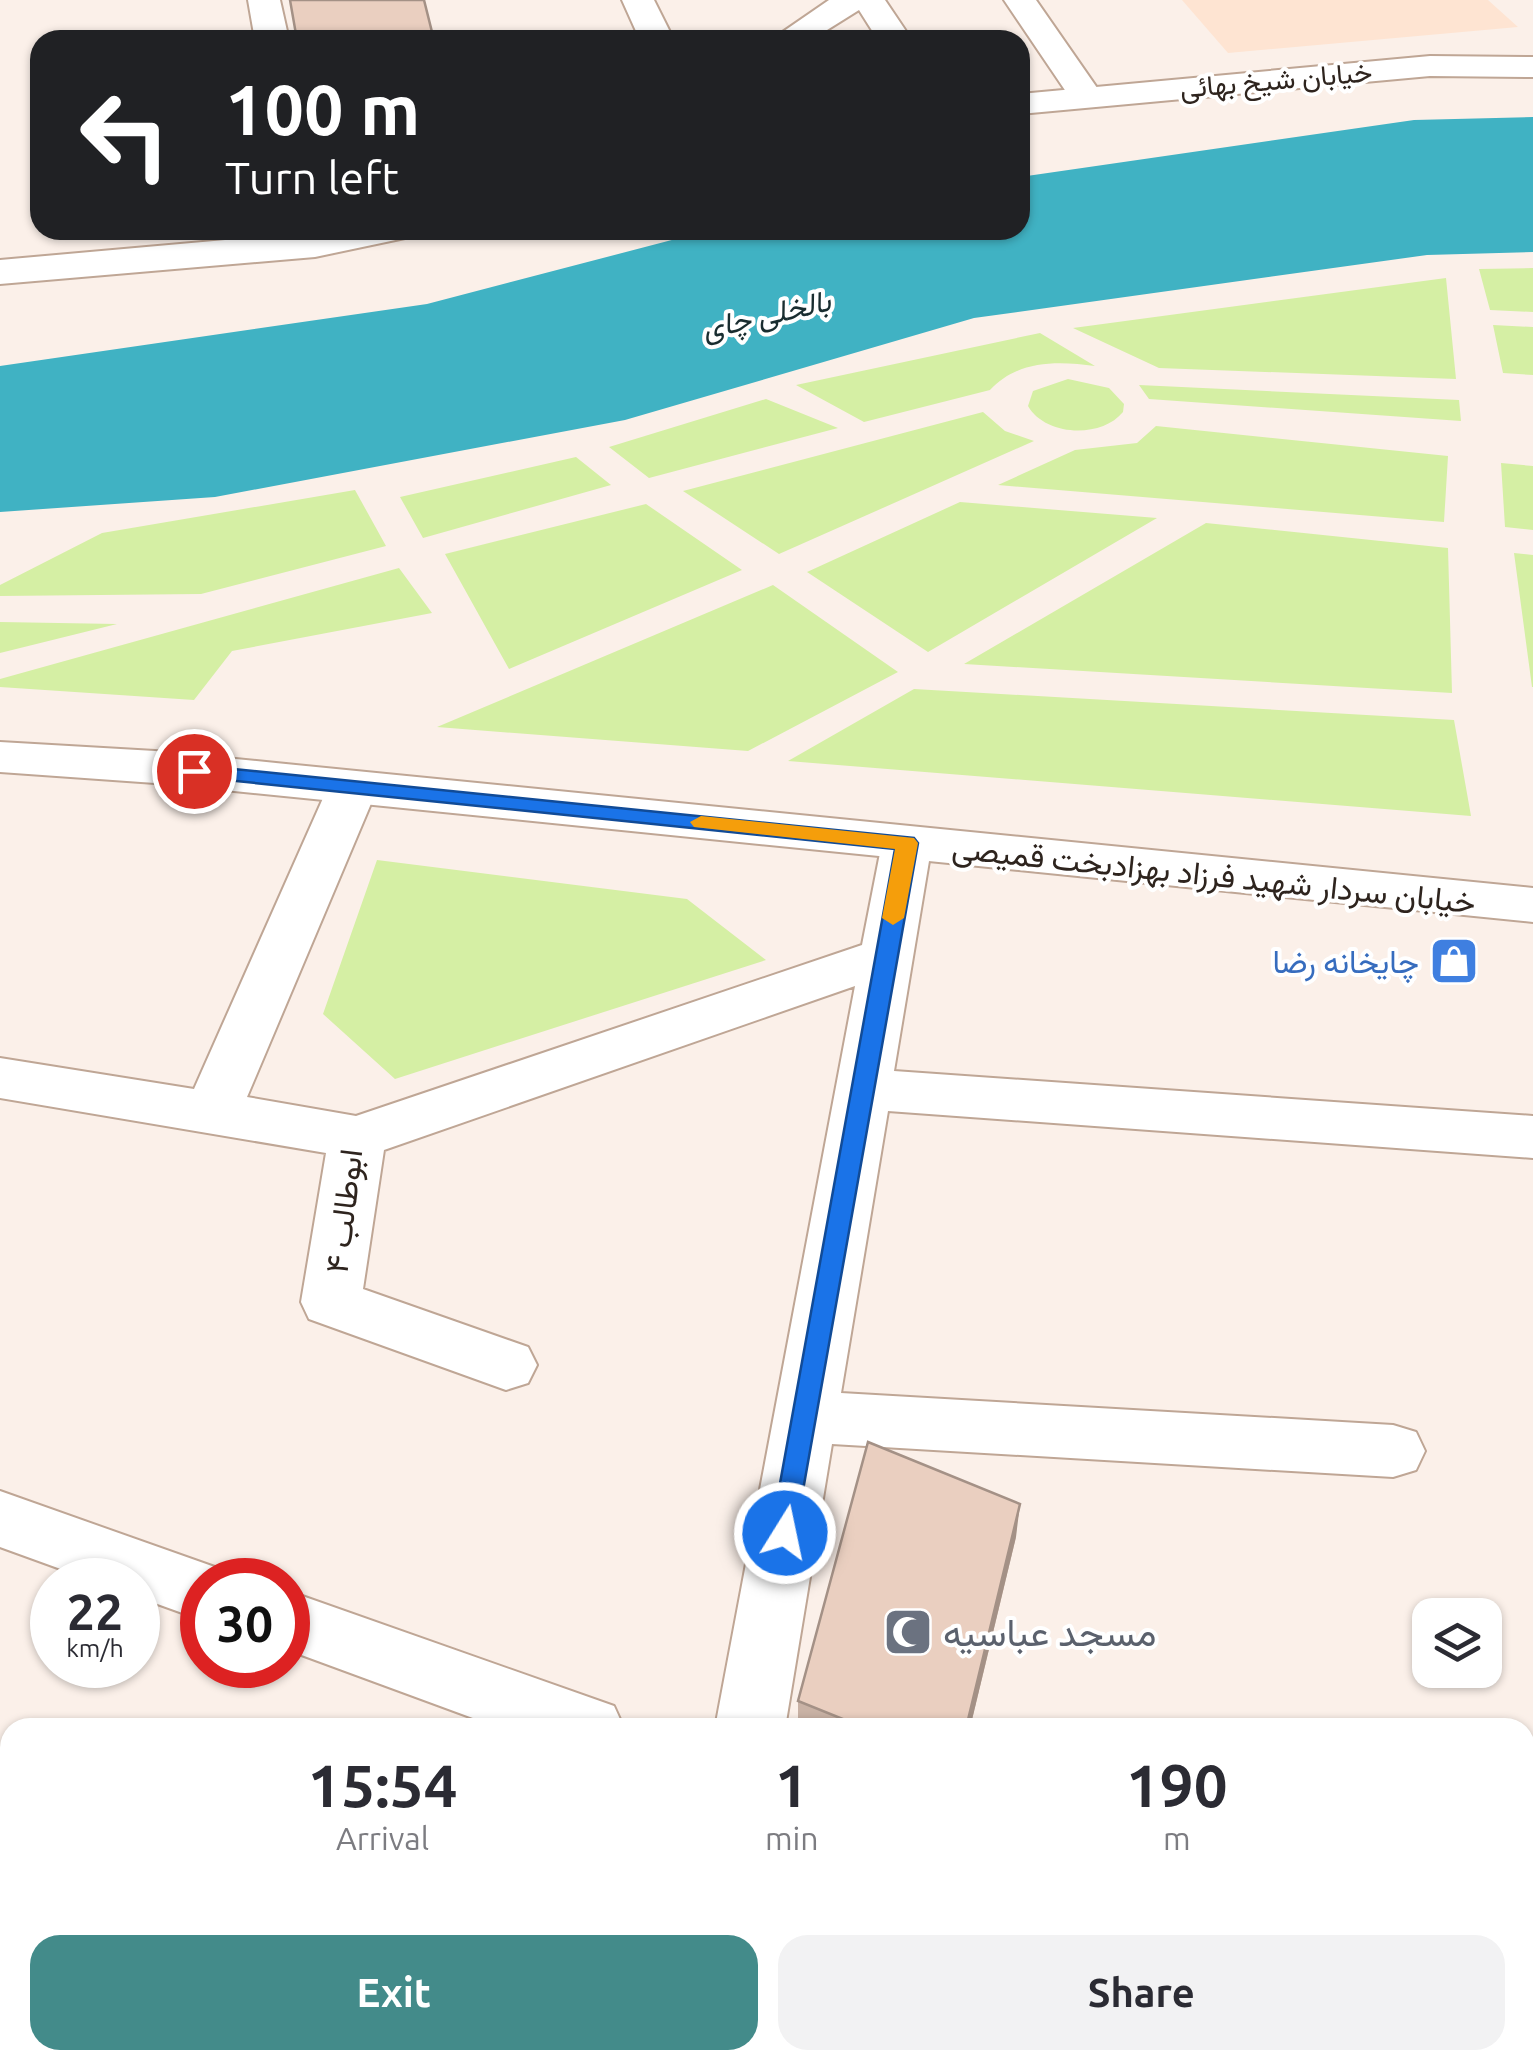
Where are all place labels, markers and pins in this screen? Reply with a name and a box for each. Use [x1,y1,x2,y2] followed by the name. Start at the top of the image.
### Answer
[152,729,237,814] pin
[1428,935,1480,987] shop icon: چایخانه رضا
[1272,943,1419,984] place label: چایخانه رضا
[882,1606,934,1658] mosque icon: مسجد عباسیه
[943,1611,1157,1655] place label: مسجد عباسیه

